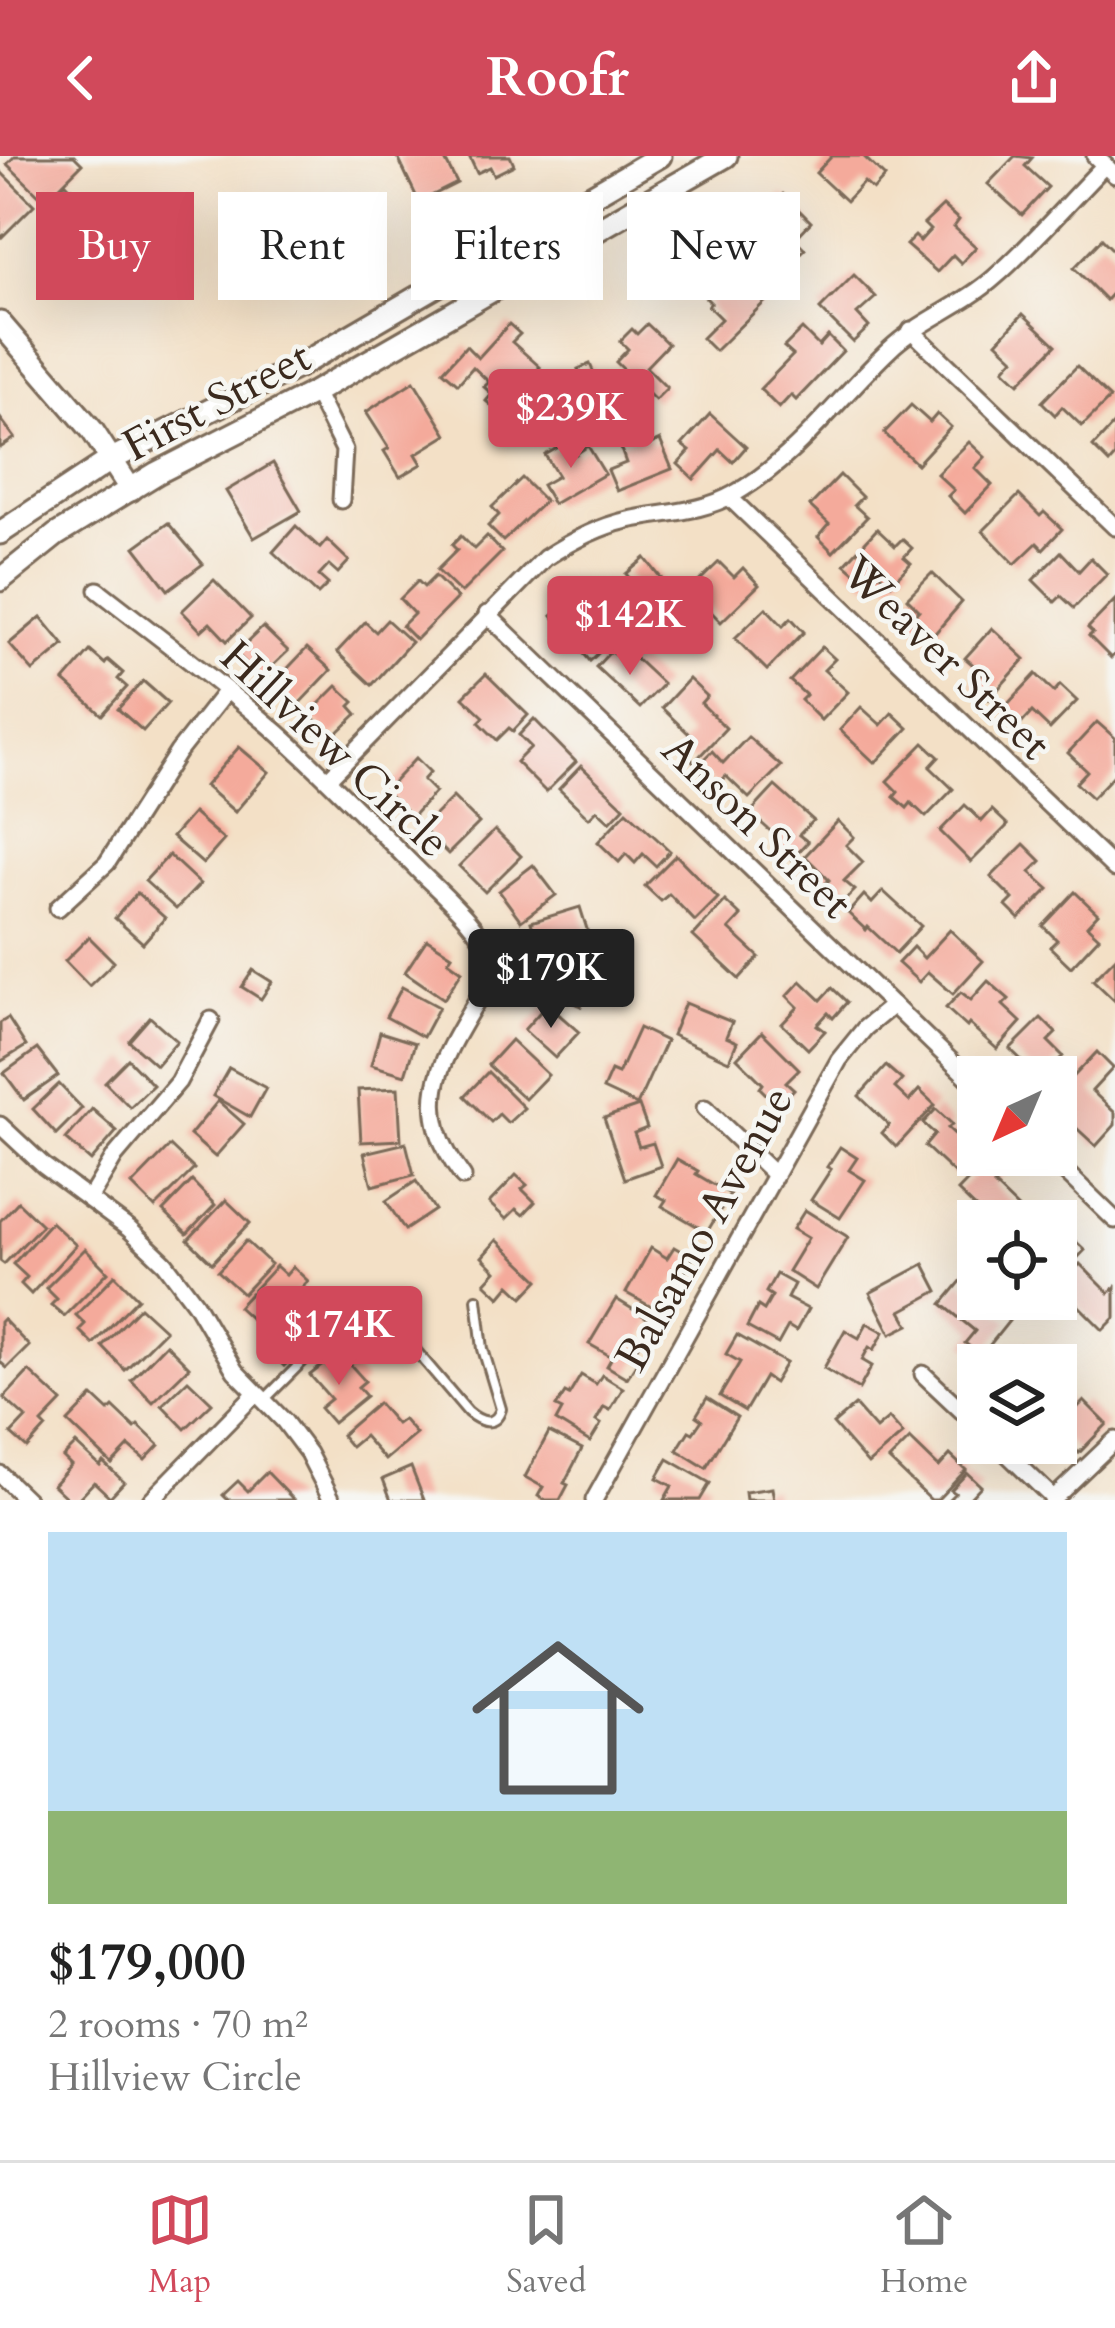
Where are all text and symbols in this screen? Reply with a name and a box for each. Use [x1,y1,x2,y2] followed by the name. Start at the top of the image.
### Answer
[486,42,629,115] text: Roofr
[48,45,114,111] icon: back
[1001,45,1067,111] icon: share
[36,192,194,300] chip: Buy
[218,192,387,300] chip: Rent
[411,192,603,300] chip: Filters
[627,192,800,300] chip: New
[112,326,321,476] street label: First Street
[487,369,655,471] pin: $239K
[515,381,627,434] text: $239K
[827,542,1064,774] street label: Weaver Street
[546,576,714,678] pin: $142K
[574,588,686,641] text: $142K
[207,627,463,871] street label: Hillview Circle
[648,720,866,932] street label: Anson Street
[467,929,635,1031] pin: $179K
[495,941,607,994] text: $179K
[957,1056,1077,1176] north arrow
[957,1056,1077,1464] map controls
[601,1076,808,1382] street label: Balsamo Avenue
[957,1200,1077,1320] button: locate
[255,1286,423,1388] pin: $174K
[283,1298,395,1351] text: $174K
[957,1344,1077,1464] button: layers
[450,1610,666,1826] icon: home
[48,1928,246,1998] text: $179,000
[48,1998,308,2051] text: 2 rooms · 70 m²
[48,2051,302,2104] text: Hillview Circle
[147,2187,213,2304] tab: Map
[506,2187,586,2304] tab: Saved
[880,2187,968,2304] tab: Home

